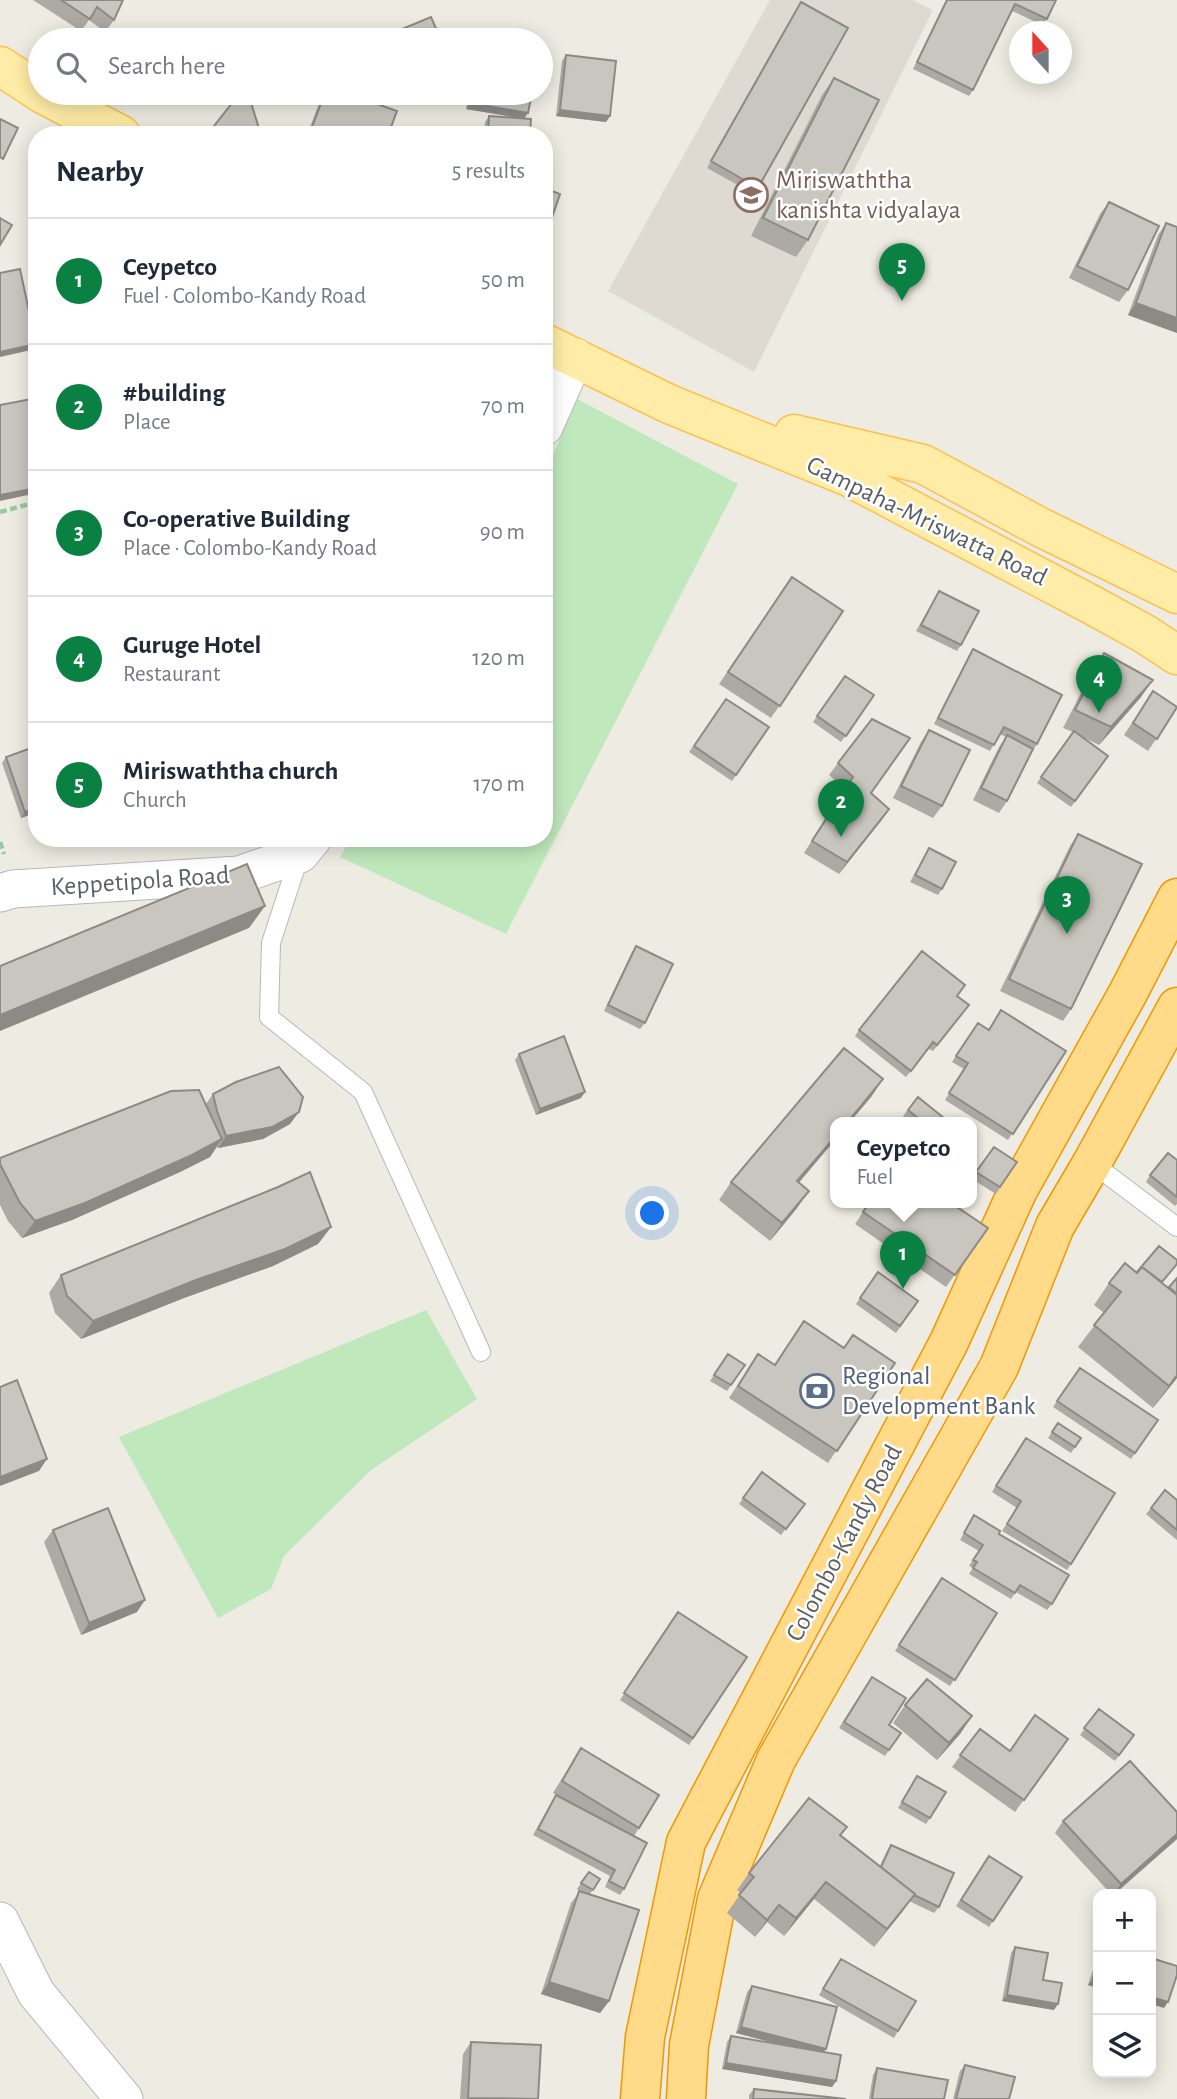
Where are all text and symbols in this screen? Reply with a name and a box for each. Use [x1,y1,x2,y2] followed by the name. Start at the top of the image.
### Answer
[1009,21,1072,84] north arrow
[28,28,553,105] search box
[52,48,90,86] icon: search
[108,53,226,79] text: Search here
[56,157,144,187] text: Nearby
[452,160,525,183] text: 5 results
[776,167,961,223] place label: Miriswaththa kanishta vidyalaya
[732,176,770,214] school or university icon: Miriswaththa kanishta vidyalaya
[879,243,925,301] pin: 5
[123,254,217,280] text: Ceypetco
[75,269,83,292] text: 1
[481,269,525,292] text: 50 m
[123,285,366,308] text: Fuel · Colombo-Kandy Road
[123,380,225,406] text: #building
[74,395,84,418] text: 2
[481,395,525,418] text: 70 m
[123,411,171,434] text: Place
[803,451,1051,591] street label: Gampaha-Mriswatta Road
[123,506,349,532] text: Co-operative Building
[74,521,84,544] text: 3
[480,521,525,544] text: 90 m
[123,537,377,560] text: Place · Colombo-Kandy Road
[123,632,261,658] text: Guruge Hotel
[73,647,85,670] text: 4
[472,647,525,670] text: 120 m
[1076,655,1122,713] pin: 4
[123,663,220,686] text: Restaurant
[123,758,338,784] text: Miriswaththa church
[74,773,84,796] text: 5
[473,773,525,796] text: 170 m
[818,779,864,837] pin: 2
[123,789,187,812] text: Church
[50,862,230,900] street label: Keppetipola Road
[1044,876,1090,934] pin: 3
[830,1117,977,1208] popup
[856,1135,951,1161] text: Ceypetco
[856,1166,893,1189] text: Fuel
[635,1196,669,1230] your location
[880,1231,926,1289] pin: 1
[842,1363,1035,1419] place label: Regional Development Bank
[798,1372,836,1410] bank icon: Regional Development Bank
[781,1440,907,1646] street label: Colombo-Kandy Road
[1093,1889,1156,2078] map controls
[1093,1889,1156,1952] button: +
[1093,1952,1156,2015] button: −
[1093,2015,1156,2078] button: layers

